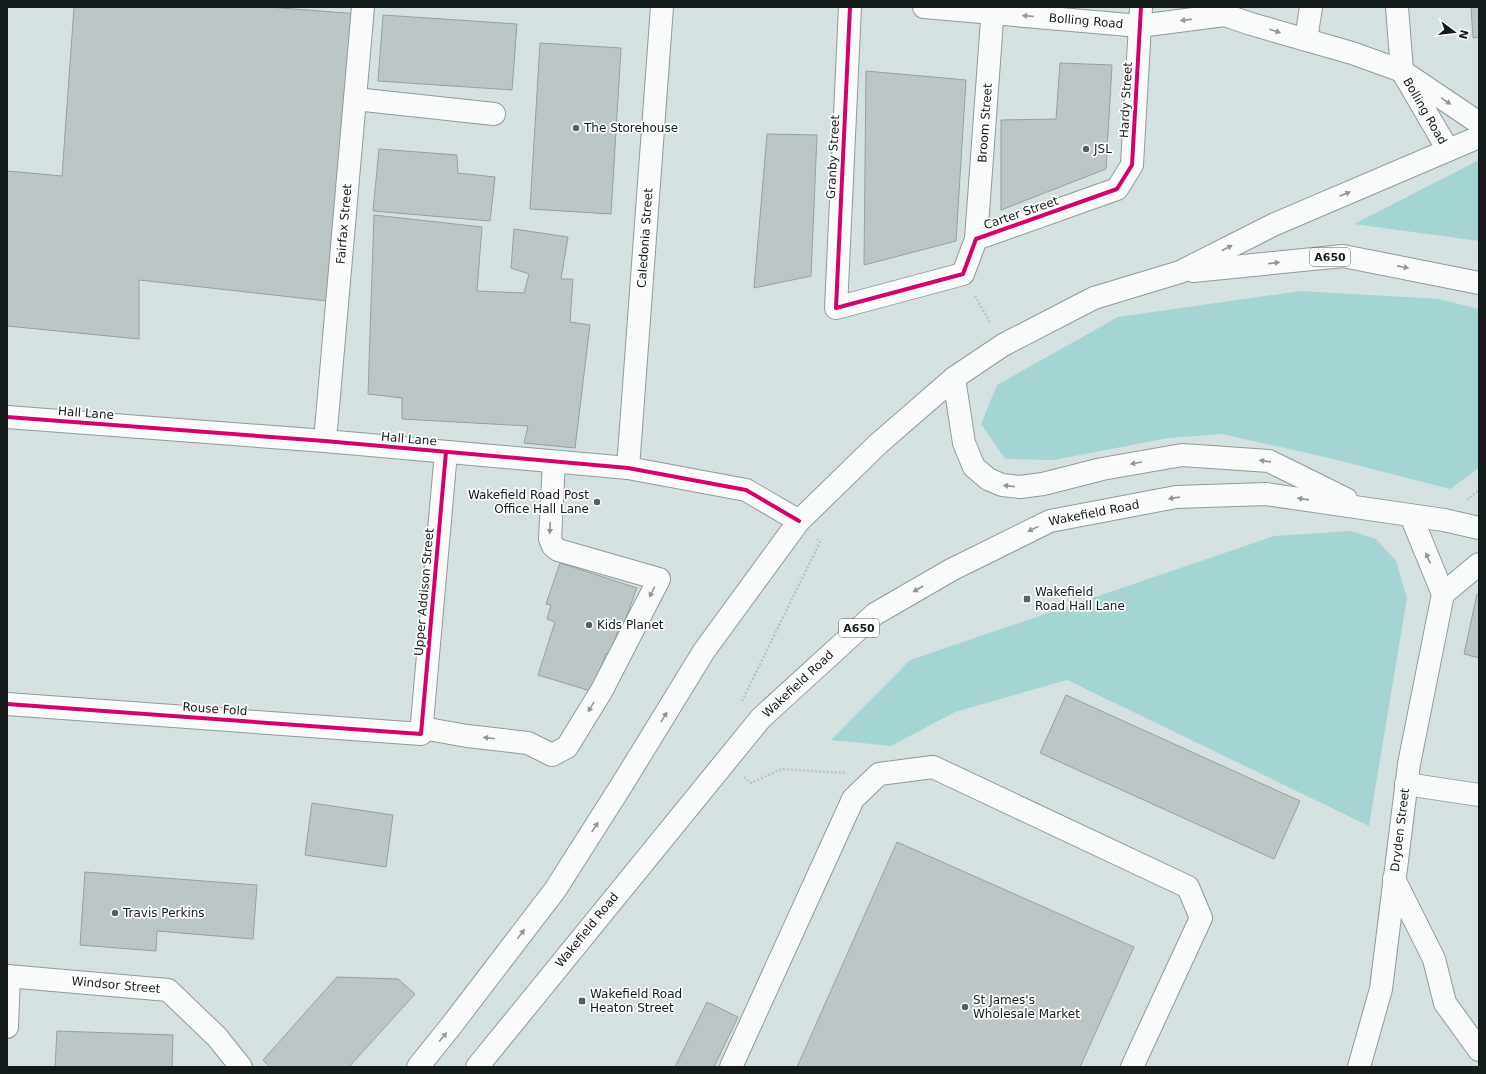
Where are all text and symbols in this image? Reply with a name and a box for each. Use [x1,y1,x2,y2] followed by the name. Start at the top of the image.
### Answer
[1048,11,1124,31] street label: Bolling Road
[1434,12,1474,52] north arrow
[1022,13,1034,20] one-way arrow
[1180,17,1192,23] one-way arrow
[1269,28,1281,34] one-way arrow
[1456,28,1471,41] text: N
[1117,61,1135,138] street label: Hardy Street
[1400,75,1450,147] street label: Bolling Road
[975,83,995,163] street label: Broom Street
[1441,97,1451,105] one-way arrow
[824,114,842,199] street label: Granby Street
[583,121,678,135] place label: The Storehouse
[571,123,581,133] marker: The Storehouse
[1093,142,1112,156] place label: JSL
[1081,144,1091,154] marker: JSL
[334,183,355,265] street label: Fairfax Street
[635,187,655,288] street label: Caledonia Street
[1339,191,1351,197] one-way arrow
[982,194,1060,232] street label: Carter Street
[1221,245,1233,251] one-way arrow
[1310,248,1350,266] road number: A650
[1268,259,1280,266] one-way arrow
[1397,265,1409,271] one-way arrow
[58,404,114,422] street label: Hall Lane
[381,430,437,448] street label: Hall Lane
[1259,458,1271,464] one-way arrow
[1130,460,1142,466] one-way arrow
[1003,482,1015,489] one-way arrow
[468,488,589,516] place label: Wakefield Road Post Office Hall Lane
[1167,495,1180,501] one-way arrow
[1297,496,1309,502] one-way arrow
[592,497,602,507] marker: Wakefield Road Post Office Hall Lane
[1047,497,1141,529] street label: Wakefield Road
[547,522,554,534] one-way arrow
[1028,526,1039,532] one-way arrow
[411,527,437,656] street label: Upper Addison Street
[1425,552,1431,563] one-way arrow
[912,585,924,592] one-way arrow
[1035,585,1125,613] place label: Wakefield Road Hall Lane
[649,586,656,598] one-way arrow
[1022,594,1032,604] marker: Wakefield Road Hall Lane
[597,618,664,632] place label: Kids Planet
[839,619,879,637] road number: A650
[584,620,594,630] marker: Kids Planet
[760,647,836,721] street label: Wakefield Road
[182,700,248,718] street label: Rouse Fold
[588,701,595,713] one-way arrow
[660,711,668,722] one-way arrow
[483,735,495,741] one-way arrow
[1388,787,1412,873] street label: Dryden Street
[591,822,599,832] one-way arrow
[553,890,621,970] street label: Wakefield Road
[122,906,205,920] place label: Travis Perkins
[110,908,120,918] marker: Travis Perkins
[517,928,526,939] one-way arrow
[71,974,161,996] street label: Windsor Street
[590,987,682,1015] place label: Wakefield Road Heaton Street
[973,993,1080,1021] place label: St James's Wholesale Market
[577,996,587,1006] marker: Wakefield Road Heaton Street
[960,1002,970,1012] marker: St James's Wholesale Market
[438,1032,447,1042] one-way arrow

